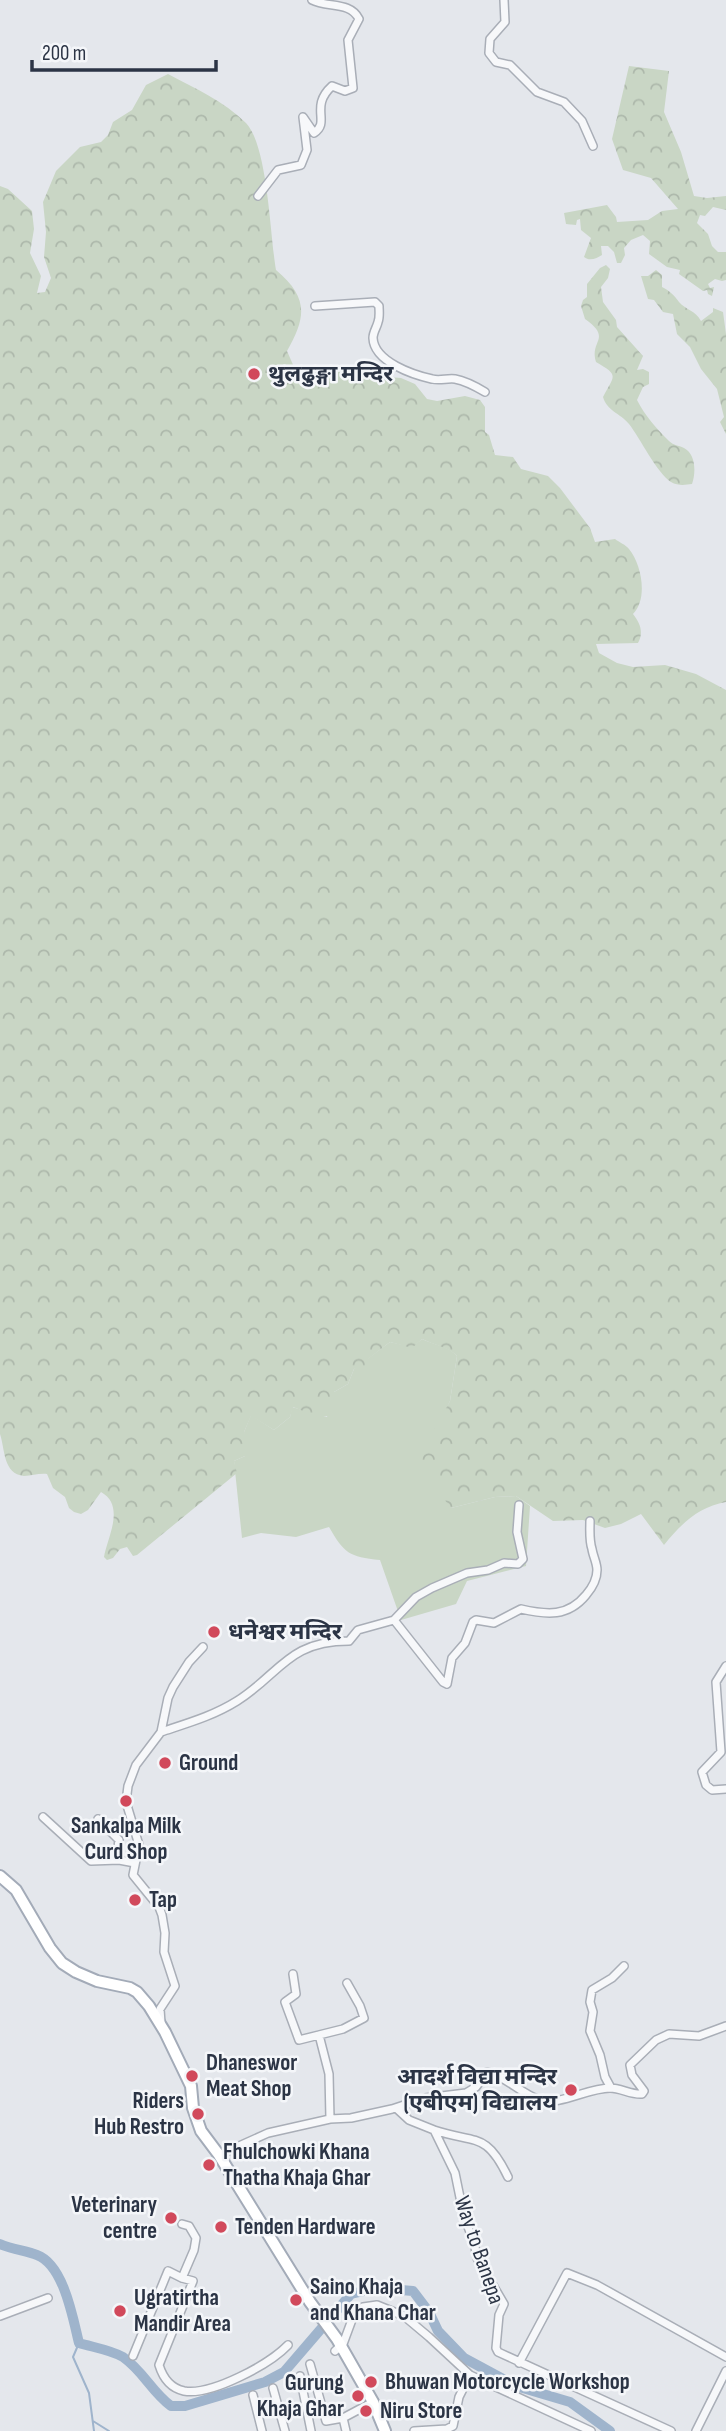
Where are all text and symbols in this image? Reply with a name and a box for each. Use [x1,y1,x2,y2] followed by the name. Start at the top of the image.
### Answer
[32,28,215,72] scale bar
[42,41,86,66] text: 200 m
[268,360,394,388] place label: थुलढुङ्गा मन्दिर
[246,366,262,382] marker: थुलढुङ्गा मन्दिर
[228,1618,343,1646] place label: धनेश्वर मन्दिर
[206,1624,222,1640] marker: धनेश्वर मन्दिर
[179,1749,238,1777] place label: Ground
[157,1755,173,1771] marker: Ground
[118,1793,134,1809] marker: Sankalpa Milk Curd Shop
[71,1812,181,1866] place label: Sankalpa Milk Curd Shop
[149,1886,177,1914] place label: Tap
[127,1892,143,1908] marker: Tap
[206,2049,297,2103] place label: Dhaneswor Meat Shop
[397,2063,558,2117] place label: आदर्श विद्या मन्दिर (एबीएम) विद्यालय
[184,2068,200,2084] marker: Dhaneswor Meat Shop
[563,2082,579,2098] marker: आदर्श विद्या मन्दिर (एबीएम) विद्यालय
[94,2087,184,2141] place label: Riders Hub Restro
[190,2106,206,2122] marker: Riders Hub Restro
[223,2138,371,2192] place label: Fhulchowki Khana Thatha Khaja Ghar
[201,2157,217,2173] marker: Fhulchowki Khana Thatha Khaja Ghar
[71,2191,157,2245] place label: Veterinary centre
[448,2192,510,2308] street label: Way to Banepa
[163,2210,179,2226] marker: Veterinary centre
[235,2213,376,2241] place label: Tenden Hardware
[213,2219,229,2235] marker: Tenden Hardware
[310,2273,436,2327] place label: Saino Khaja and Khana Char
[134,2284,231,2338] place label: Ugratirtha Mandir Area
[288,2292,304,2308] marker: Saino Khaja and Khana Char
[112,2303,128,2319] marker: Ugratirtha Mandir Area
[385,2368,630,2396] place label: Bhuwan Motorcycle Workshop
[257,2369,344,2423] place label: Gurung Khaja Ghar
[363,2374,379,2390] marker: Bhuwan Motorcycle Workshop
[350,2388,366,2404] marker: Gurung Khaja Ghar
[380,2397,462,2425] place label: Niru Store
[358,2403,374,2419] marker: Niru Store

